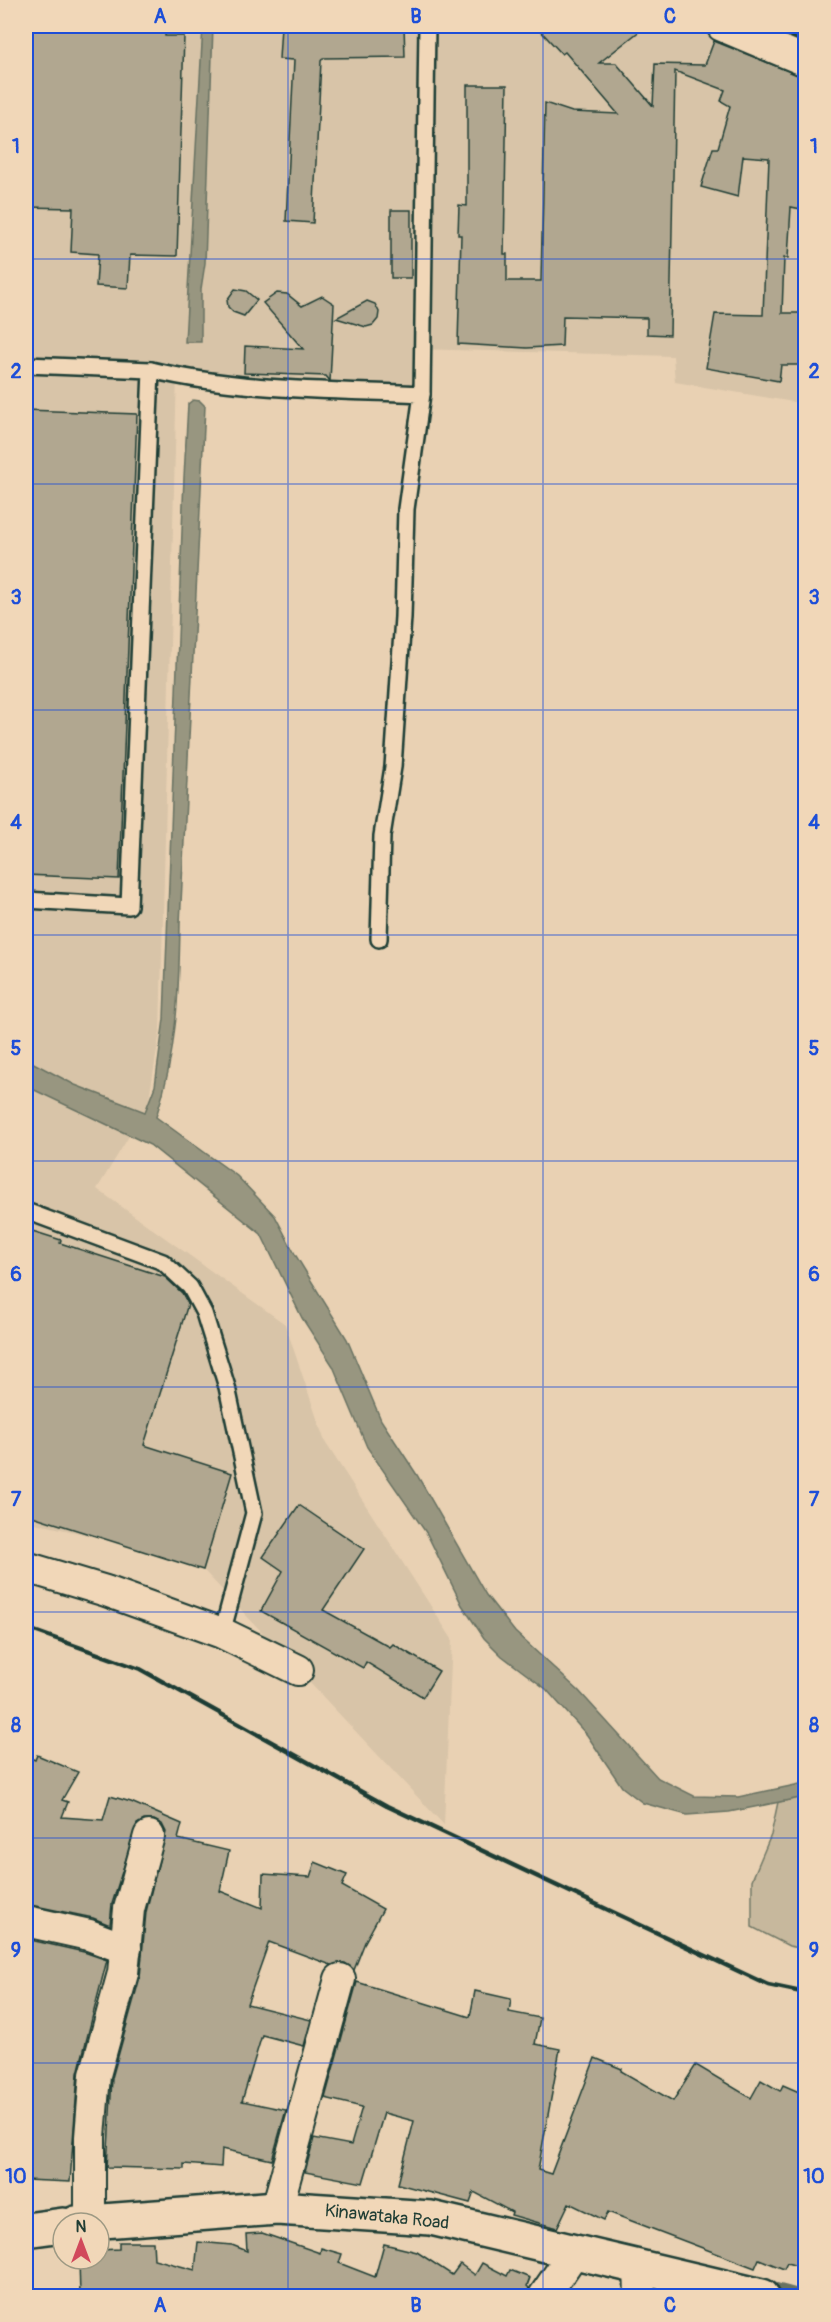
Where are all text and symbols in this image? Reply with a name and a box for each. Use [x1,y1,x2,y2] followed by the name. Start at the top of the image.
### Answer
[154,4,167,29] text: A
[410,4,422,29] text: B
[664,4,676,29] text: C
[12,134,20,159] text: 1
[810,134,818,159] text: 1
[10,359,22,384] text: 2
[808,359,820,384] text: 2
[10,585,22,610] text: 3
[808,585,820,610] text: 3
[10,810,22,835] text: 4
[808,810,820,835] text: 4
[11,1036,22,1061] text: 5
[809,1036,820,1061] text: 5
[10,1262,22,1287] text: 6
[808,1262,820,1287] text: 6
[11,1487,22,1512] text: 7
[809,1487,820,1512] text: 7
[11,1713,21,1738] text: 8
[809,1713,819,1738] text: 8
[11,1938,21,1963] text: 9
[809,1938,819,1963] text: 9
[5,2164,27,2189] text: 10
[803,2164,825,2189] text: 10
[324,2199,450,2235] street label: Kinawataka Road
[51,2211,111,2271] north arrow
[76,2217,87,2237] text: N
[154,2293,167,2318] text: A
[410,2293,422,2318] text: B
[664,2293,676,2318] text: C

